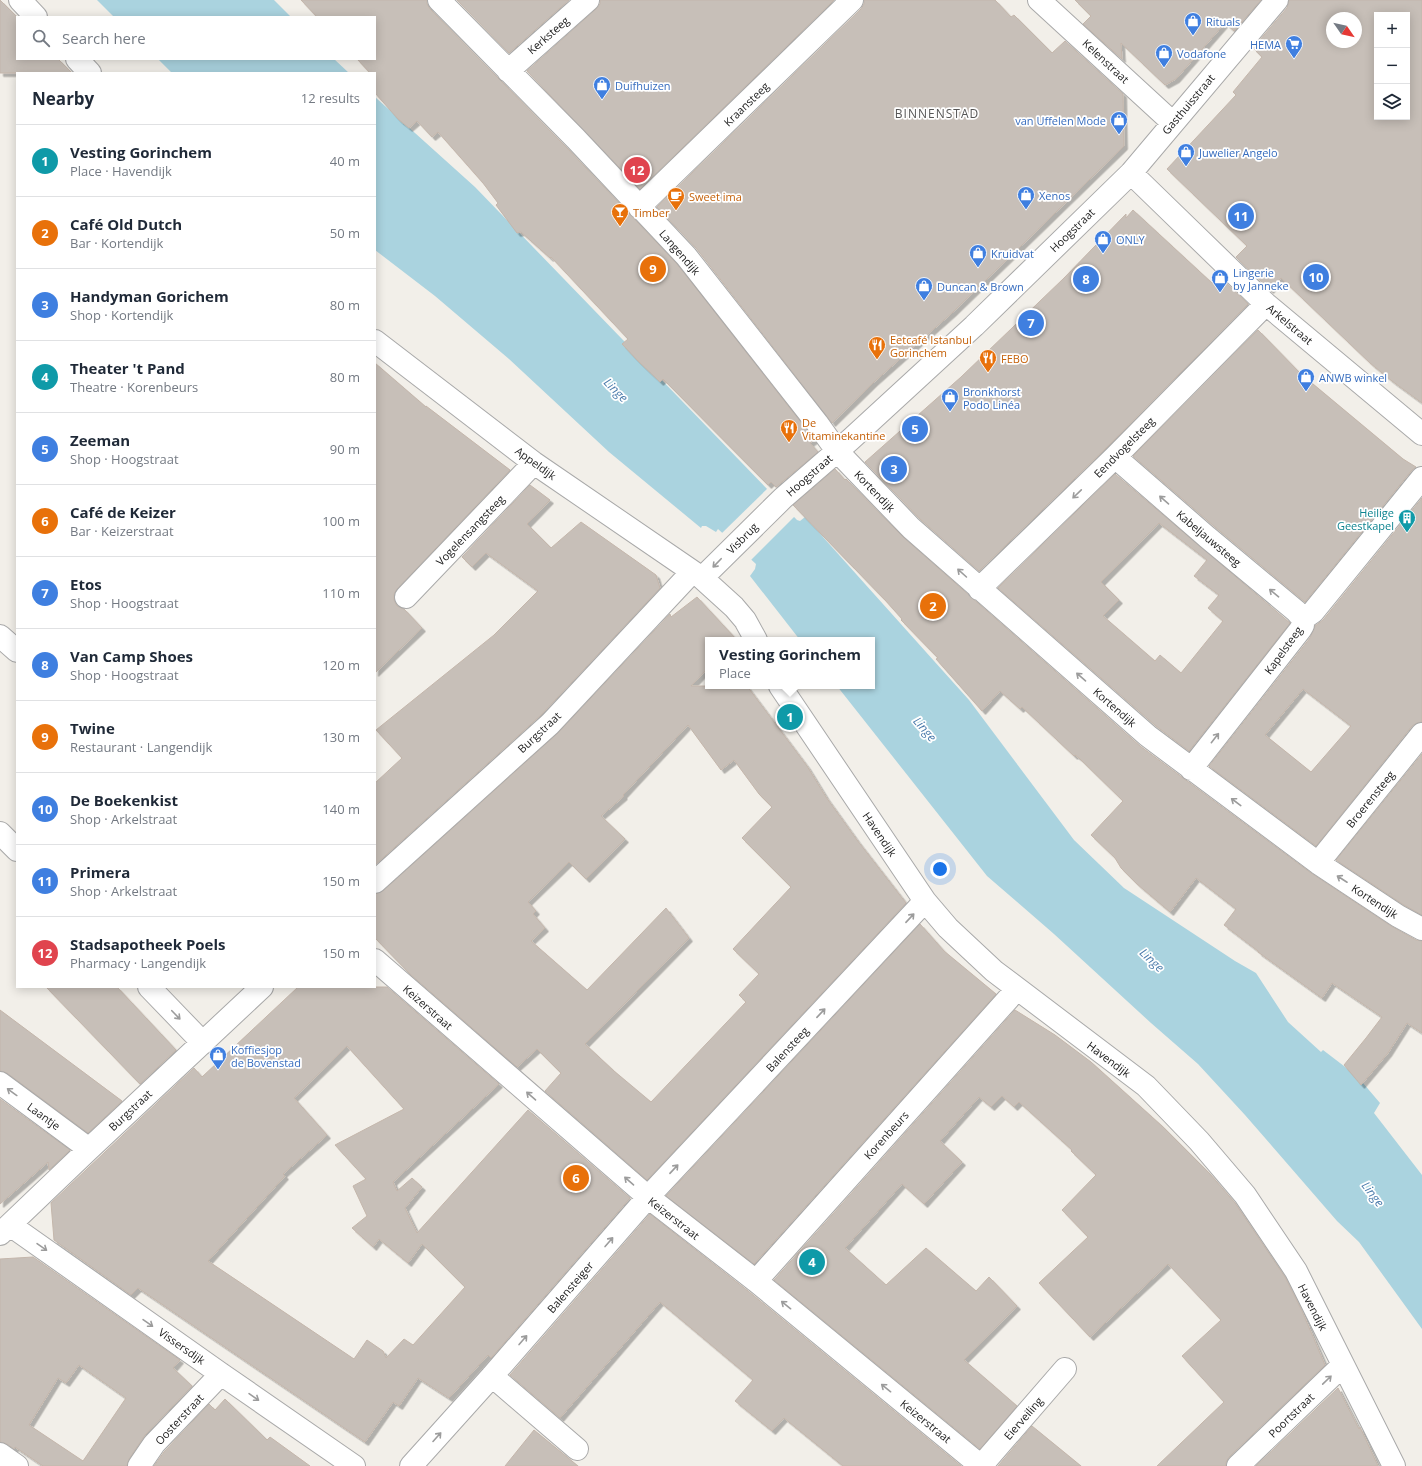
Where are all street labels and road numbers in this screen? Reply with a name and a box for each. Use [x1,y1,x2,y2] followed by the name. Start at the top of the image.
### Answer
[524,13,572,57] street label: Kerksteeg
[1080,36,1133,86] street label: Kelenstraat
[1158,71,1218,137] street label: Gasthuisstraat
[720,79,772,129] street label: Kraansteeg
[1046,205,1098,255] street label: Hoogstraat
[656,226,704,278] street label: Langendijk
[1264,300,1316,348] street label: Arkelstraat
[1090,413,1158,481] street label: Eendvogelsteeg
[512,443,560,483] street label: Appeldijk
[783,451,836,499] street label: Hoogstraat
[851,467,899,515] street label: Kortendijk
[432,491,508,569] street label: Vogelensangsteeg
[1173,506,1245,570] street label: Kabeljauwsteeg
[723,519,761,557] street label: Visbrug
[1260,623,1306,677] street label: Kapelsteeg
[1090,684,1140,730] street label: Kortendijk
[514,708,564,756] street label: Burgstraat
[1342,767,1398,831] street label: Broerensteeg
[860,809,901,859] street label: Havendijk
[1349,880,1401,922] street label: Kortendijk
[400,981,456,1033] street label: Keizerstraat
[762,1023,812,1075] street label: Balensteeg
[1084,1038,1134,1080] street label: Havendijk
[105,1086,155,1134] street label: Burgstraat
[24,1099,64,1133] street label: Laantje
[860,1108,912,1162] street label: Korenbeurs
[645,1193,703,1243] street label: Keizerstraat
[543,1258,597,1316] street label: Balensteiger
[1295,1281,1331,1333] street label: Havendijk
[156,1324,209,1368] street label: Vissersdijk
[1265,1389,1317,1441] street label: Poortstraat
[151,1390,207,1448] street label: Oosterstraat
[1000,1393,1046,1443] street label: Eierveiling
[897,1396,955,1446] street label: Keizerstraat

